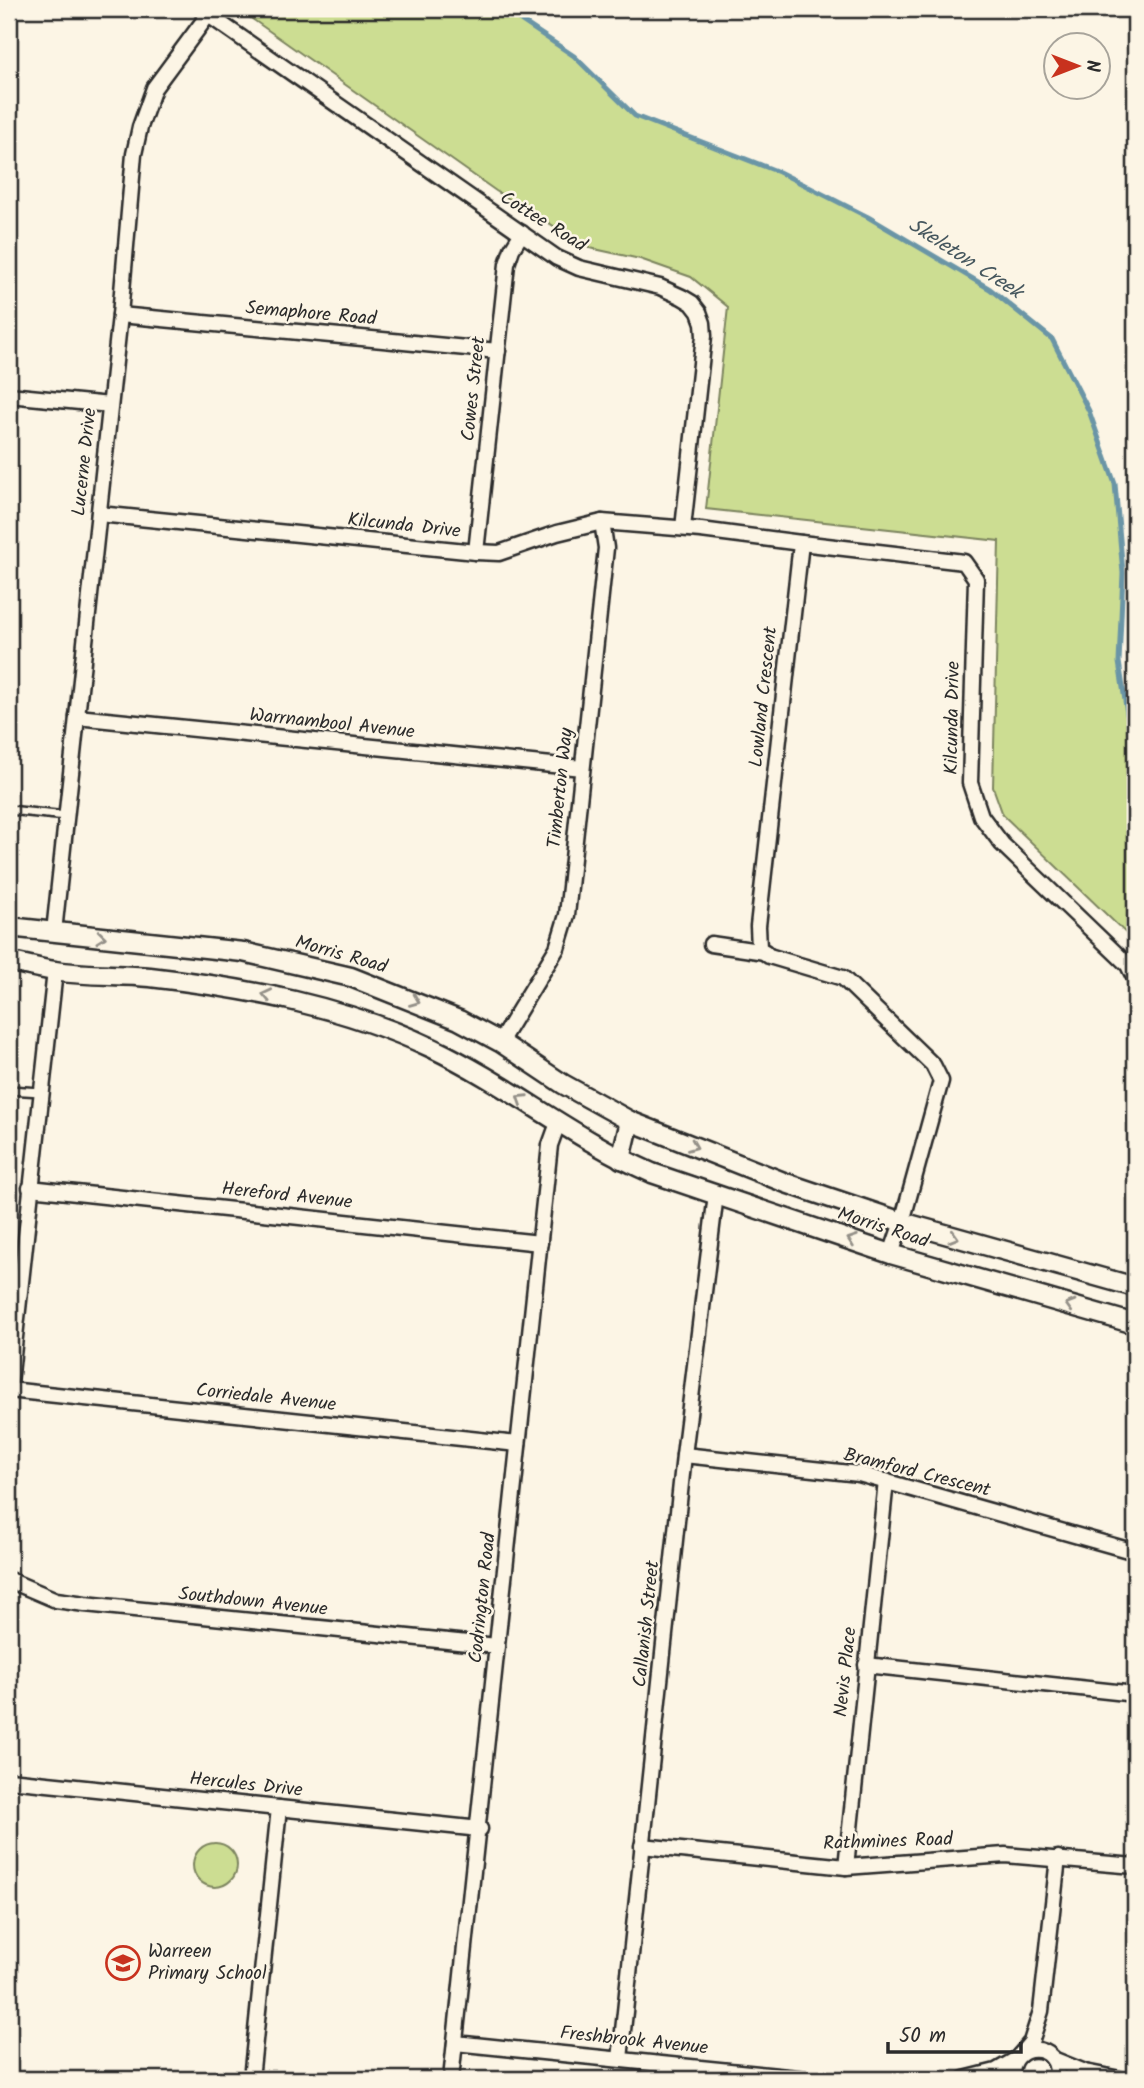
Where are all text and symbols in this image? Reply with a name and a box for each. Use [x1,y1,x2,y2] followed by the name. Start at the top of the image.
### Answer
[1042,32,1112,102] north arrow
[1077,60,1107,72] text: N
[494,183,593,261] street label: Cottee Road
[901,210,1031,310] water label: Skeleton Creek
[244,293,378,335] street label: Semaphore Road
[454,334,494,443] street label: Cowes Street
[64,406,106,518] street label: Lucerne Drive
[346,505,463,547] street label: Kilcunda Drive
[742,625,786,769] street label: Lowland Crescent
[937,660,969,775] street label: Kilcunda Drive
[248,700,417,748] street label: Warrnambool Avenue
[540,725,582,850] street label: Timberton Way
[291,928,391,983] street label: Morris Road
[96,929,107,944] one-way arrow
[261,989,273,1004] one-way arrow
[407,993,420,1007] one-way arrow
[516,1094,529,1107] one-way arrow
[686,1138,698,1152] one-way arrow
[220,1174,354,1218] street label: Hereford Avenue
[833,1199,933,1257] street label: Morris Road
[948,1228,960,1243] one-way arrow
[846,1234,858,1248] one-way arrow
[1064,1299,1076,1314] one-way arrow
[194,1376,338,1420] street label: Corriedale Avenue
[840,1440,994,1506] street label: Bramford Crescent
[461,1531,505,1665] street label: Codrington Road
[625,1559,669,1689] street label: Callanish Street
[177,1579,330,1625] street label: Southdown Avenue
[826,1625,866,1719] street label: Nevis Place
[188,1764,305,1806] street label: Hercules Drive
[823,1825,954,1859] street label: Rathmines Road
[148,1937,267,1989] place label: Warreen Primary School
[104,1944,142,1982] school or university icon: Warreen Primary School
[888,2011,1021,2055] scale bar
[558,2018,710,2064] street label: Freshbrook Avenue
[899,2020,946,2053] text: 50 m

